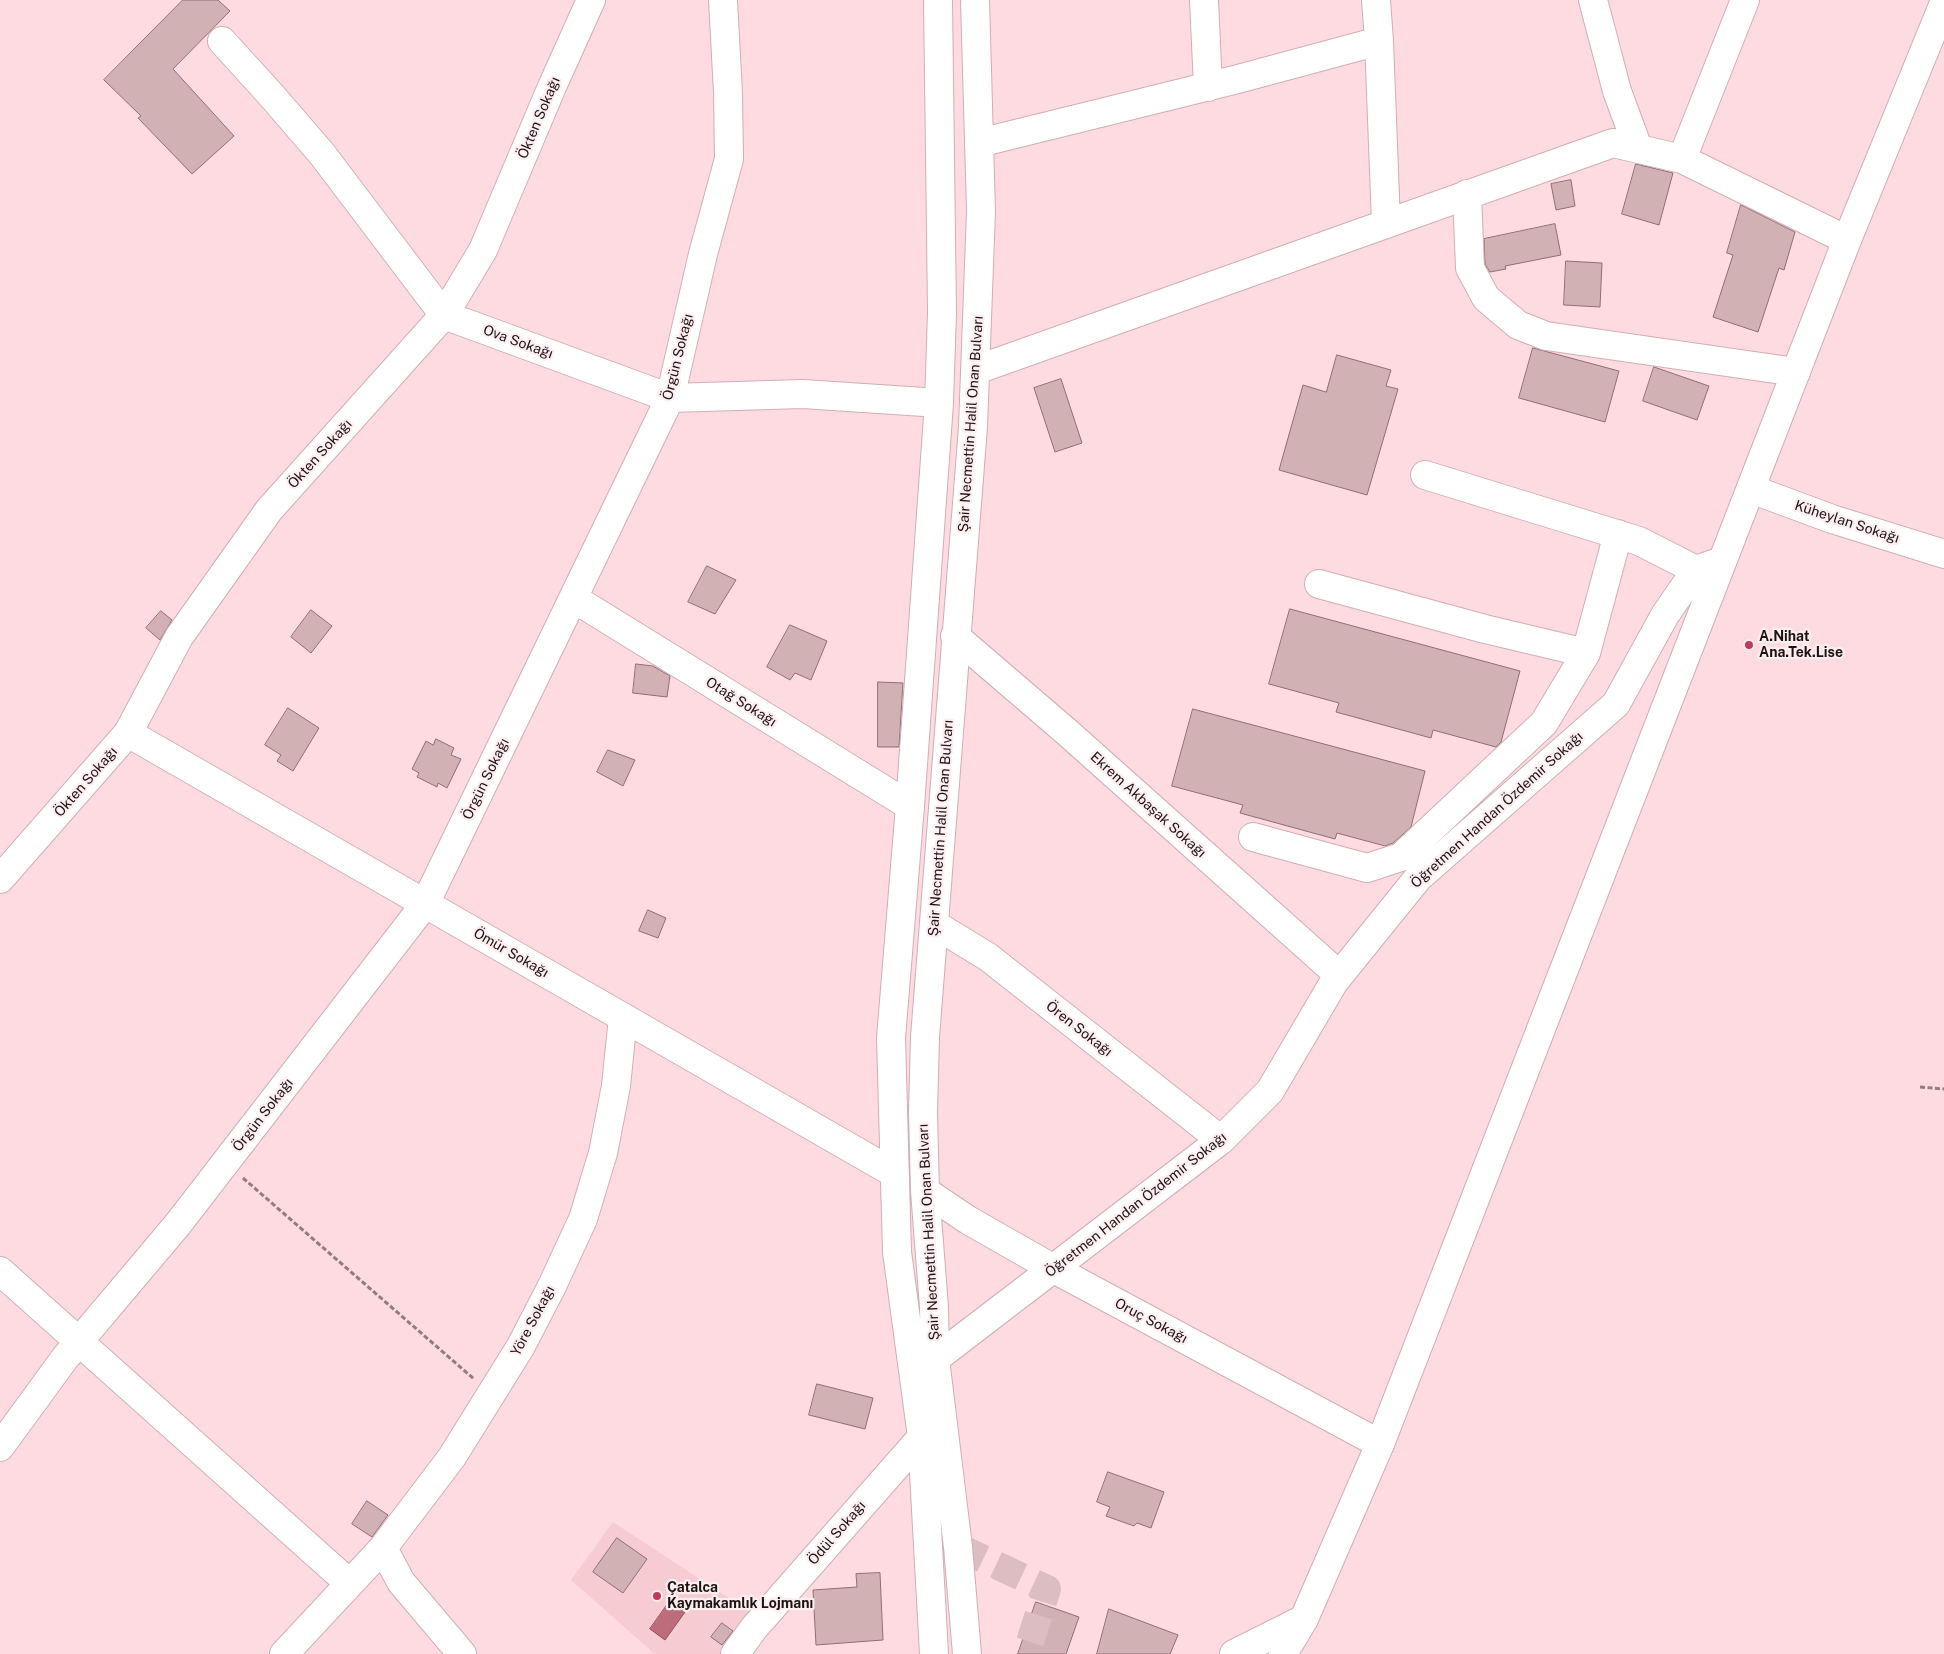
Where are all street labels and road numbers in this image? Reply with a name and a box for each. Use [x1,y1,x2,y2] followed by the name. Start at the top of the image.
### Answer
[514,75,564,161] street label: Ökten Sokağı
[659,312,697,402] street label: Örgün Sokağı
[955,315,987,533] street label: Şair Necmettin Halil Onan Bulvarı
[481,322,555,362] street label: Ova Sokağı
[285,416,355,492] street label: Ökten Sokağı
[1793,497,1901,547] street label: Küheylan Sokağı
[703,674,779,730] street label: Otağ Sokağı
[925,719,957,937] street label: Şair Necmettin Halil Onan Bulvarı
[1408,728,1586,892] street label: Öğretmen Handan Özdemir Sokağı
[459,736,513,822] street label: Örgün Sokağı
[51,744,121,820] street label: Ökten Sokağı
[1087,749,1209,861] street label: Ekrem Akbaşak Sokağı
[470,925,552,981] street label: Ömür Sokağı
[1042,998,1116,1060] street label: Ören Sokağı
[229,1075,297,1155] street label: Örgün Sokağı
[915,1123,943,1341] street label: Şair Necmettin Halil Onan Bulvarı
[1042,1129,1230,1281] street label: Öğretmen Handan Özdemir Sokağı
[507,1283,559,1359] street label: Yöre Sokağı
[1112,1295,1190,1347] street label: Oruç Sokağı
[805,1498,869,1568] street label: Ödül Sokağı

